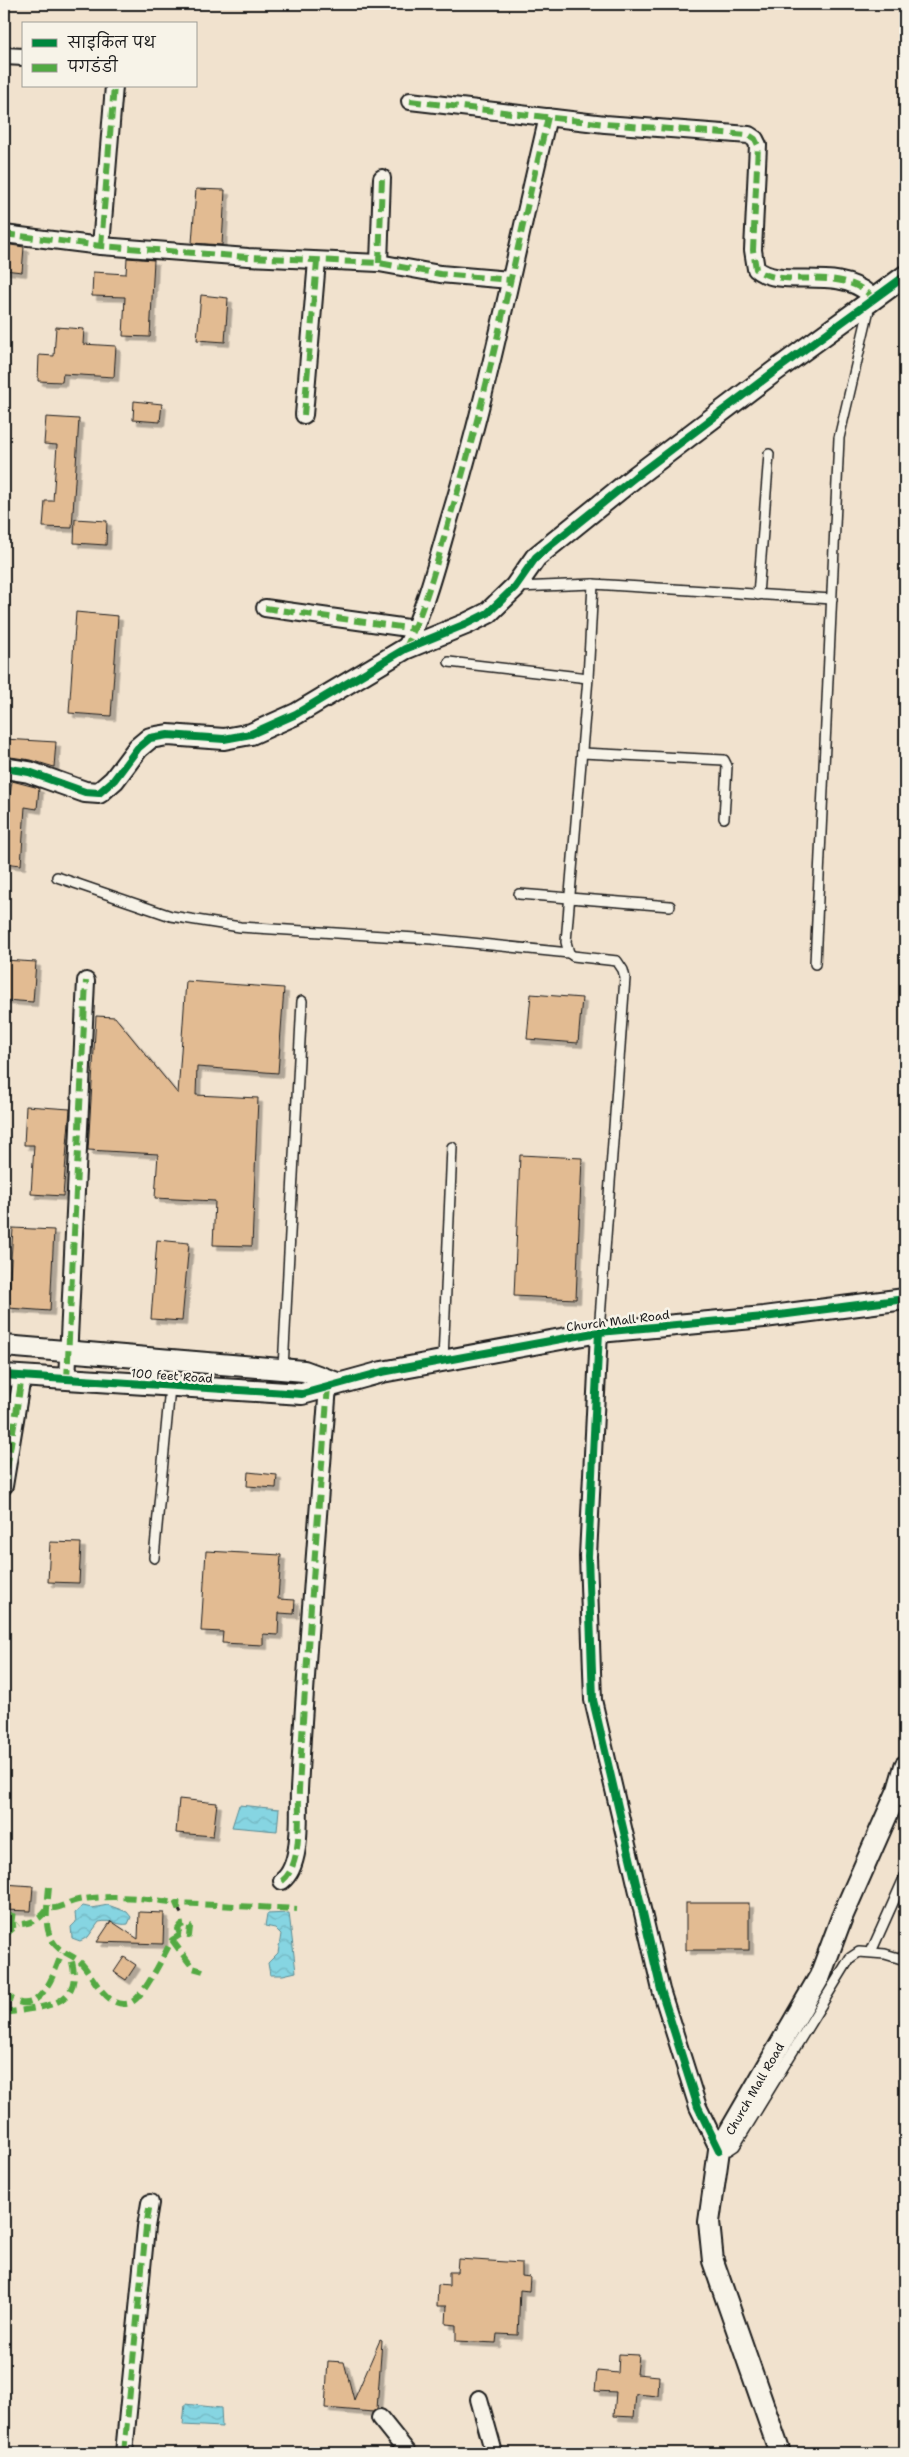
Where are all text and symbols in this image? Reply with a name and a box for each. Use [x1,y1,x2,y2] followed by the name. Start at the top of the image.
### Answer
[22,22,198,88] legend
[67,31,156,53] text: साइकिल पथ
[67,55,118,77] text: पगडंडी
[565,1307,671,1335] street label: Church Mall Road
[130,1365,214,1387] street label: 100 feet Road
[722,2040,788,2138] street label: Church Mall Road

